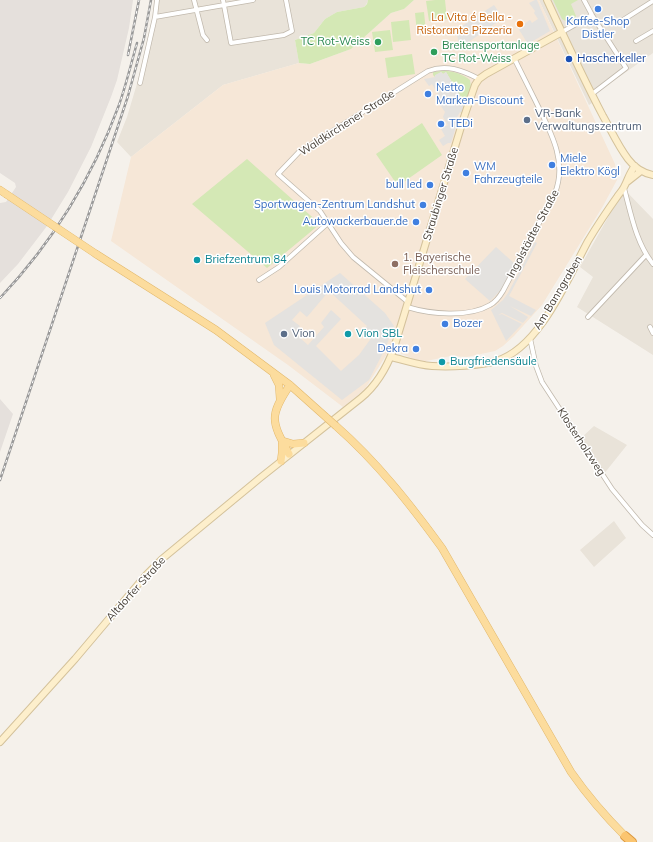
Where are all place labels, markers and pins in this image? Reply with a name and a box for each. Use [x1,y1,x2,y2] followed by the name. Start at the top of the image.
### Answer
[593,4,603,14] marker: Kaffee-Shop Distler
[416,11,512,37] place label: La Vita é Bella - Ristorante Pizzeria
[566,15,630,41] place label: Kaffee-Shop Distler
[515,19,525,29] marker: La Vita é Bella - Ristorante Pizzeria
[301,35,370,49] place label: TC Rot-Weiss
[373,37,383,47] marker: TC Rot-Weiss
[442,39,540,65] place label: Breitensportanlage TC Rot-Weiss
[429,47,439,57] marker: Breitensportanlage TC Rot-Weiss
[577,52,646,66] place label: Hascherkeller
[564,54,574,64] marker: Hascherkeller
[436,81,523,107] place label: Netto Marken-Discount
[423,89,433,99] marker: Netto Marken-Discount
[535,107,642,133] place label: VR-Bank Verwaltungszentrum
[522,115,532,125] marker: VR-Bank Verwaltungszentrum
[449,117,473,131] place label: TEDi
[436,119,446,129] marker: TEDi
[560,152,620,178] place label: Miele Elektro Kögl
[474,160,543,186] place label: WM Fahrzeugteile
[547,160,557,170] marker: Miele Elektro Kögl
[461,168,471,178] marker: WM Fahrzeugteile
[386,178,422,192] place label: bull led
[425,180,435,190] marker: bull led
[254,198,415,212] place label: Sportwagen-Zentrum Landshut
[418,200,428,210] marker: Sportwagen-Zentrum Landshut
[302,215,408,229] place label: Autowackerbauer.de
[411,217,421,227] marker: Autowackerbauer.de
[403,251,480,277] place label: 1. Bayerische Fleischerschule
[205,253,287,267] place label: Briefzentrum 84
[192,255,202,265] marker: Briefzentrum 84
[390,259,400,269] marker: 1. Bayerische Fleischerschule
[294,283,421,297] place label: Louis Motorrad Landshut
[424,285,434,295] marker: Louis Motorrad Landshut
[453,317,482,331] place label: Bozer
[440,319,450,329] marker: Bozer
[292,327,315,341] place label: Vion
[356,327,402,341] place label: Vion SBL
[279,329,289,339] marker: Vion
[343,329,353,339] marker: Vion SBL
[378,342,408,356] place label: Dekra
[411,344,421,354] marker: Dekra
[450,355,537,369] place label: Burgfriedensäule
[437,357,447,367] marker: Burgfriedensäule

